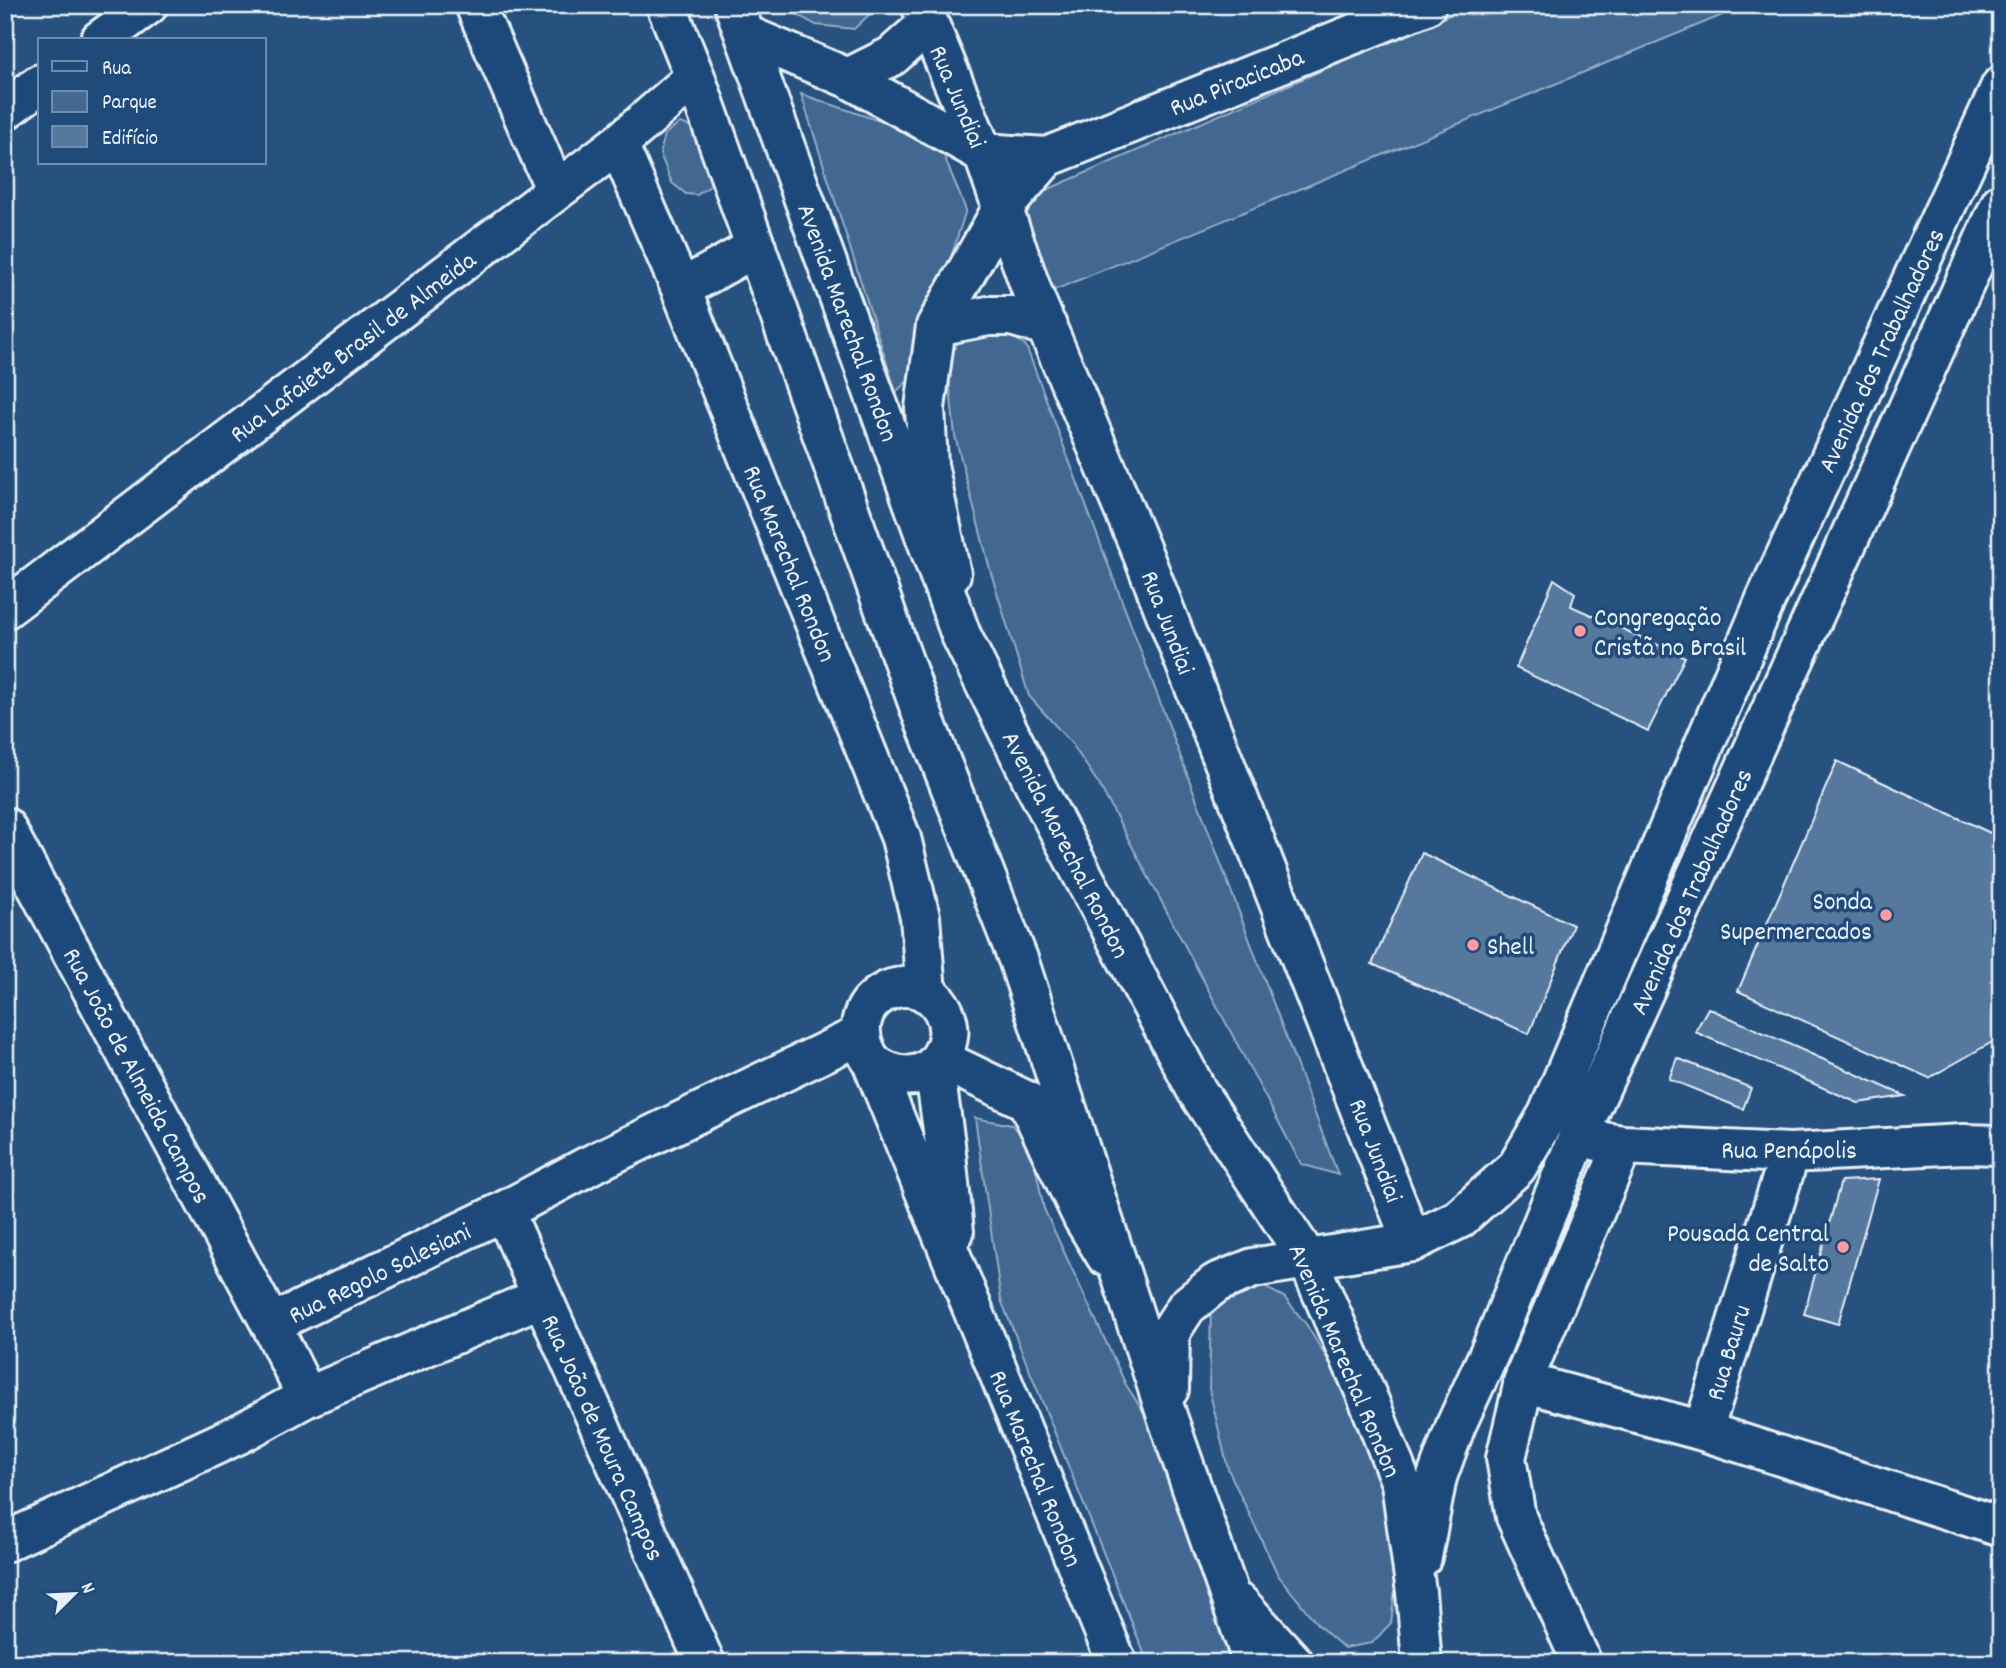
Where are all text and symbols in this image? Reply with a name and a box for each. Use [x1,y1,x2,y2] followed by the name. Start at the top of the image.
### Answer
[38,38,266,164] legend
[918,40,994,155] street label: Rua Jundiai
[1165,40,1311,128] street label: Rua Piracicaba
[102,55,132,85] text: Rua
[102,89,157,119] text: Parque
[102,125,158,155] text: Edifício
[785,199,906,447] street label: Avenida Marechal Rondon
[1810,223,1956,480] street label: Avenida dos Trabalhadores
[223,243,486,454] street label: Rua Lafaiete Brasil de Almeida
[731,460,844,668] street label: Rua Marechal Rondon
[1129,566,1203,681] street label: Rua Jundiai
[1594,601,1746,668] place label: Congregação Cristã no Brasil
[1572,623,1588,639] marker: Congregação Cristã no Brasil
[990,725,1137,966] street label: Avenida Marechal Rondon
[1622,763,1764,1021] street label: Avenida dos Trabalhadores
[1720,885,1873,952] place label: Sonda Supermercados
[1878,907,1894,923] marker: Sonda Supermercados
[1487,930,1534,967] place label: Shell
[1465,937,1481,953] marker: Shell
[52,942,218,1211] street label: Rua João de Almeida Campos
[1337,1094,1411,1209] street label: Rua Jundiai
[1721,1134,1857,1171] street label: Rua Penápolis
[283,1215,478,1335] street label: Rua Regolo Salesiani
[1667,1217,1829,1284] place label: Pousada Central de Salto
[1277,1239,1409,1484] street label: Avenida Marechal Rondon
[1835,1239,1851,1255] marker: Pousada Central de Salto
[1698,1300,1762,1406] street label: Rua Bauru
[530,1309,672,1568] street label: Rua João de Moura Campos
[977,1365,1090,1573] street label: Rua Marechal Rondon
[38,1560,108,1630] north arrow
[72,1579,101,1598] text: N

